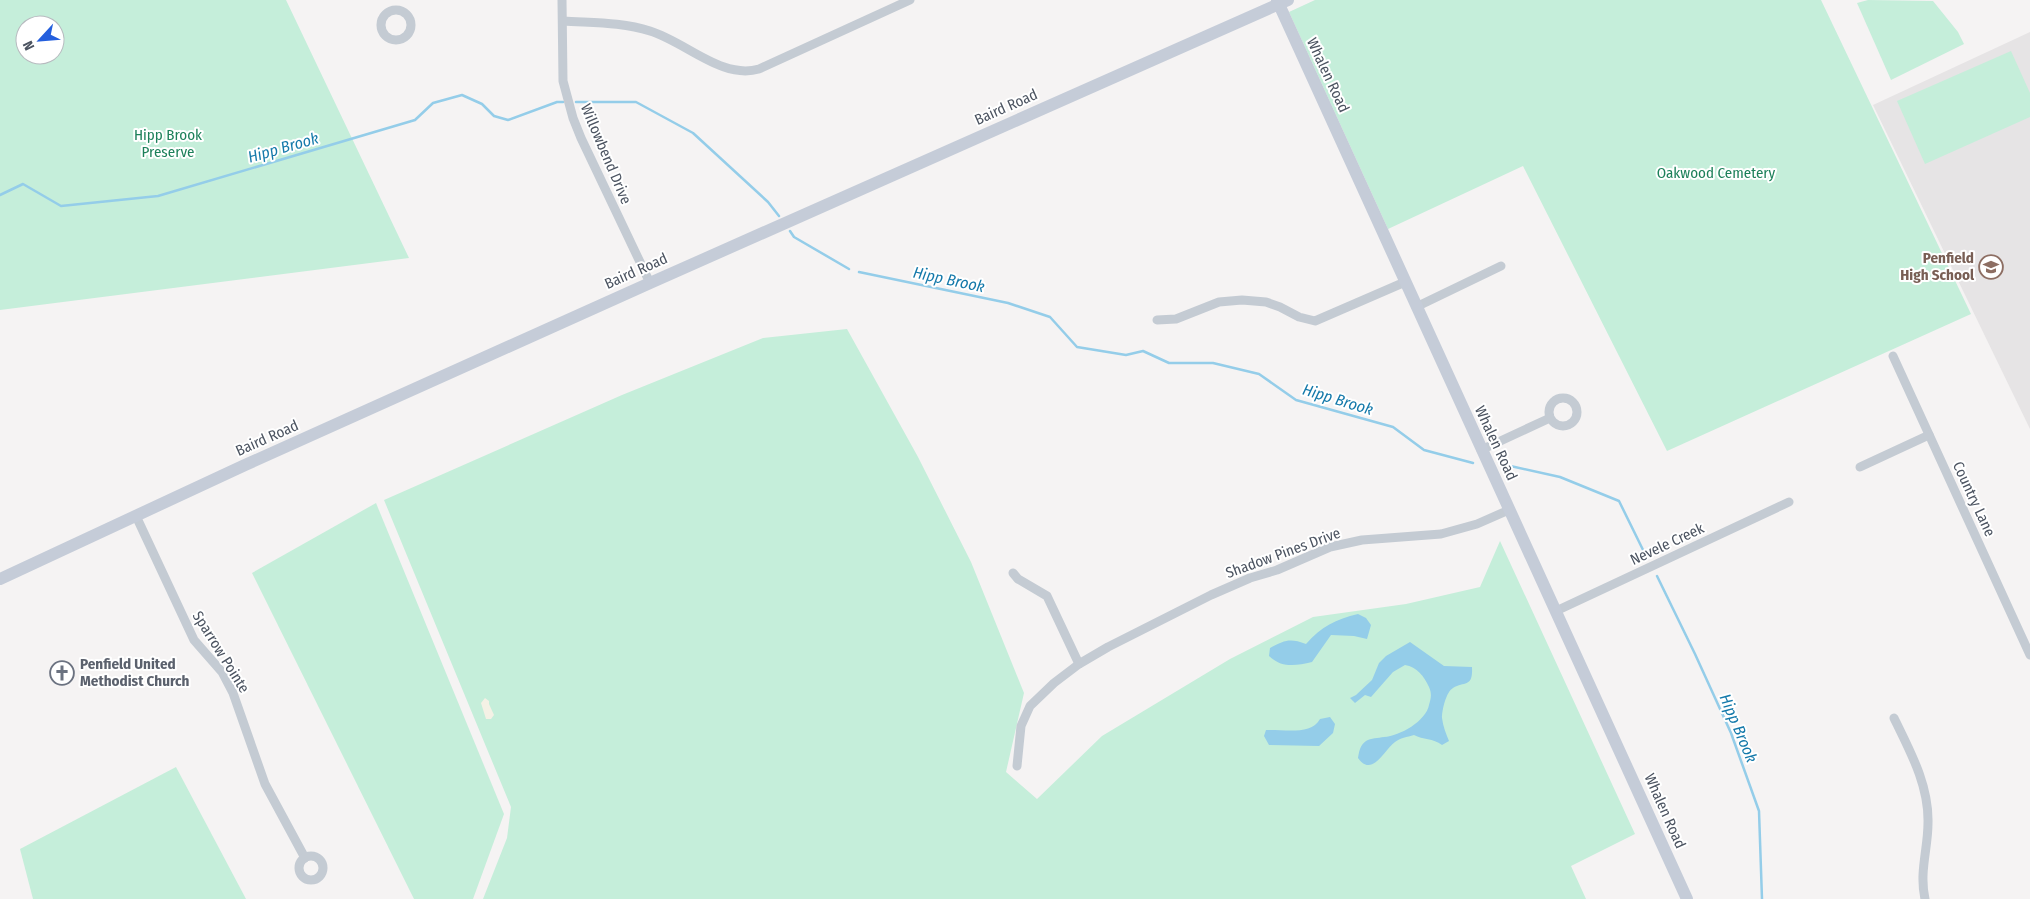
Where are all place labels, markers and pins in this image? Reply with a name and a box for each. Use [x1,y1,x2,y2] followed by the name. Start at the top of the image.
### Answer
[1900,249,1975,284] place label: Penfield High School
[1978,254,2004,280] school or university icon: Penfield High School
[80,655,190,690] place label: Penfield United Methodist Church
[49,660,75,686] church icon: Penfield United Methodist Church

